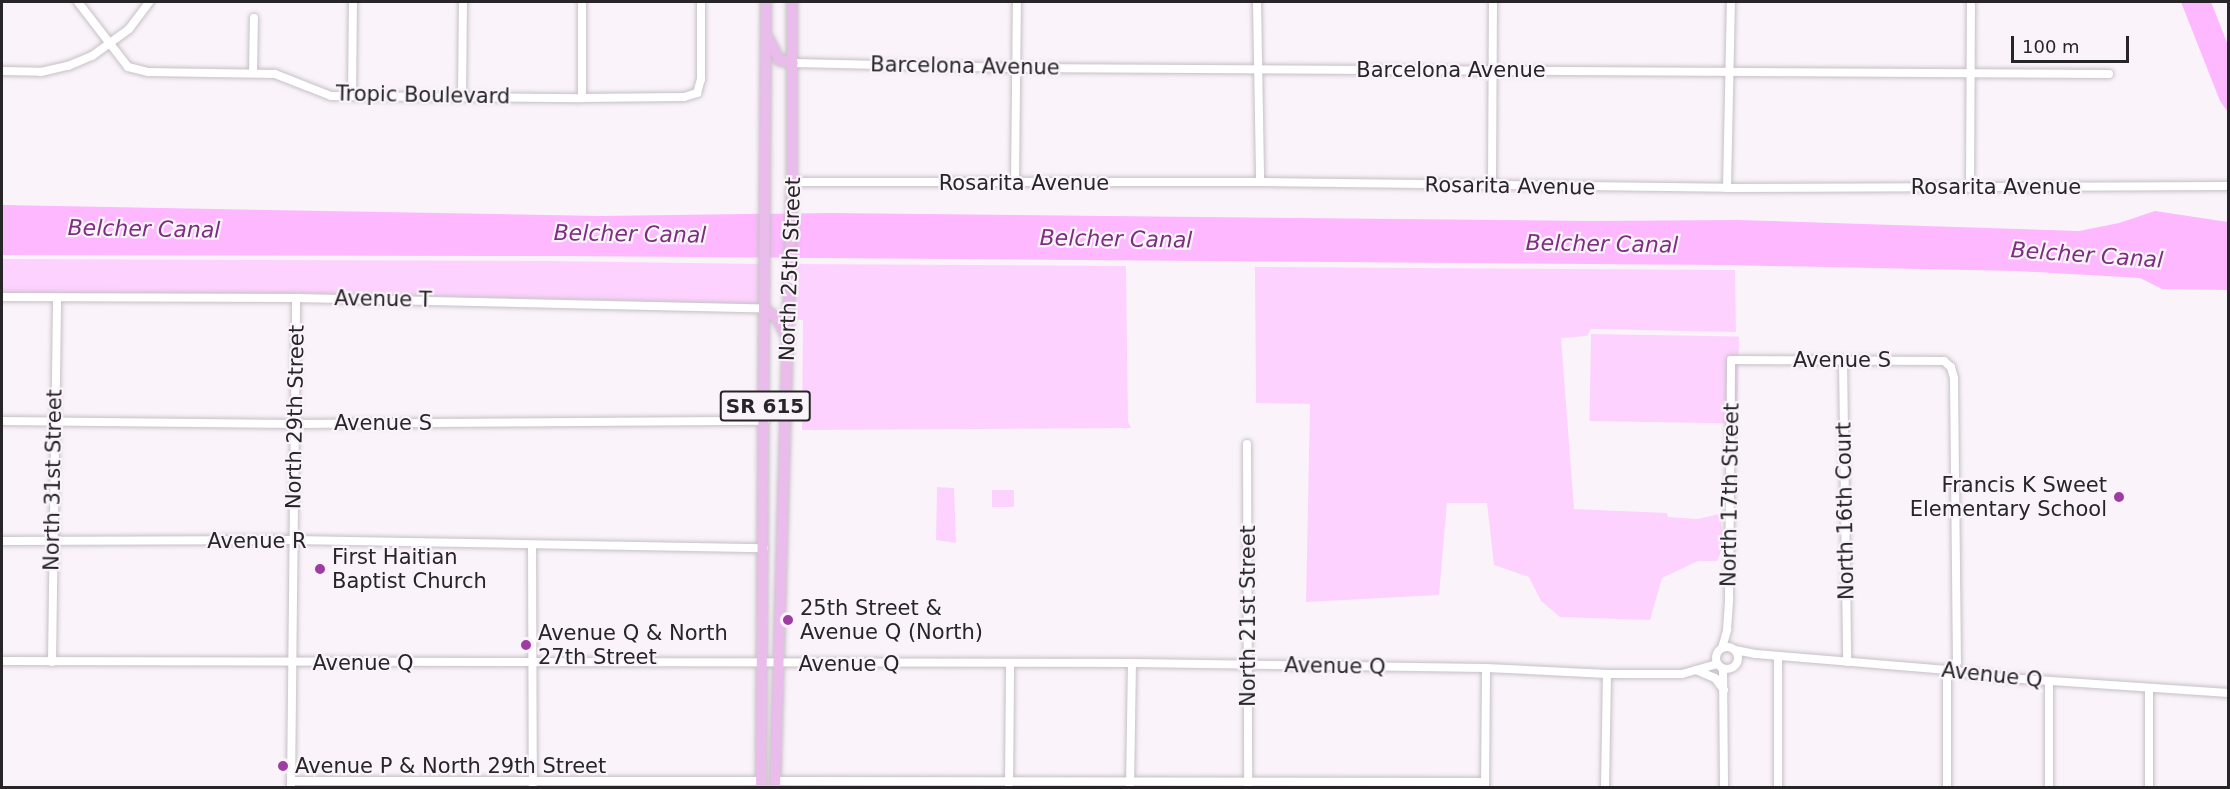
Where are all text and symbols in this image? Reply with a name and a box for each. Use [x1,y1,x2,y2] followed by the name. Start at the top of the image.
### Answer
[2014,24,2132,62] scale bar
[2022,36,2080,57] text: 100 m
[870,52,1060,80] street label: Barcelona Avenue
[1356,57,1546,83] street label: Barcelona Avenue
[336,81,510,109] street label: Tropic Boulevard
[939,170,1109,196] street label: Rosarita Avenue
[1425,172,1595,200] street label: Rosarita Avenue
[1911,174,2081,200] street label: Rosarita Avenue
[774,177,806,361] street label: North 25th Street
[67,214,221,244] water label: Belcher Canal
[553,219,707,249] water label: Belcher Canal
[1039,224,1193,254] water label: Belcher Canal
[1525,229,1679,259] water label: Belcher Canal
[2010,237,2164,273] water label: Belcher Canal
[334,286,432,312] street label: Avenue T
[281,325,309,509] street label: North 29th Street
[1793,347,1891,373] street label: Avenue S
[39,389,67,571] street label: North 31st Street
[718,389,812,423] road number: SR 615
[1716,403,1744,587] street label: North 17th Street
[334,410,432,436] street label: Avenue S
[1831,422,1859,600] street label: North 16th Court
[1910,472,2107,522] place label: Francis K Sweet Elementary School
[2112,490,2126,504] marker: Francis K Sweet Elementary School
[1235,525,1261,707] street label: North 21st Street
[207,528,307,554] street label: Avenue R
[332,544,487,594] place label: First Haitian Baptist Church
[313,562,327,576] marker: First Haitian Baptist Church
[800,595,983,645] place label: 25th Street & Avenue Q (North)
[781,613,795,627] marker: 25th Street & Avenue Q (North)
[538,620,728,670] place label: Avenue Q & North 27th Street
[519,638,533,652] marker: Avenue Q & North 27th Street
[312,650,414,676] street label: Avenue Q
[798,651,900,677] street label: Avenue Q
[1284,653,1386,679] street label: Avenue Q
[1940,657,2044,693] street label: Avenue Q
[295,753,606,779] place label: Avenue P & North 29th Street
[276,759,290,773] marker: Avenue P & North 29th Street

